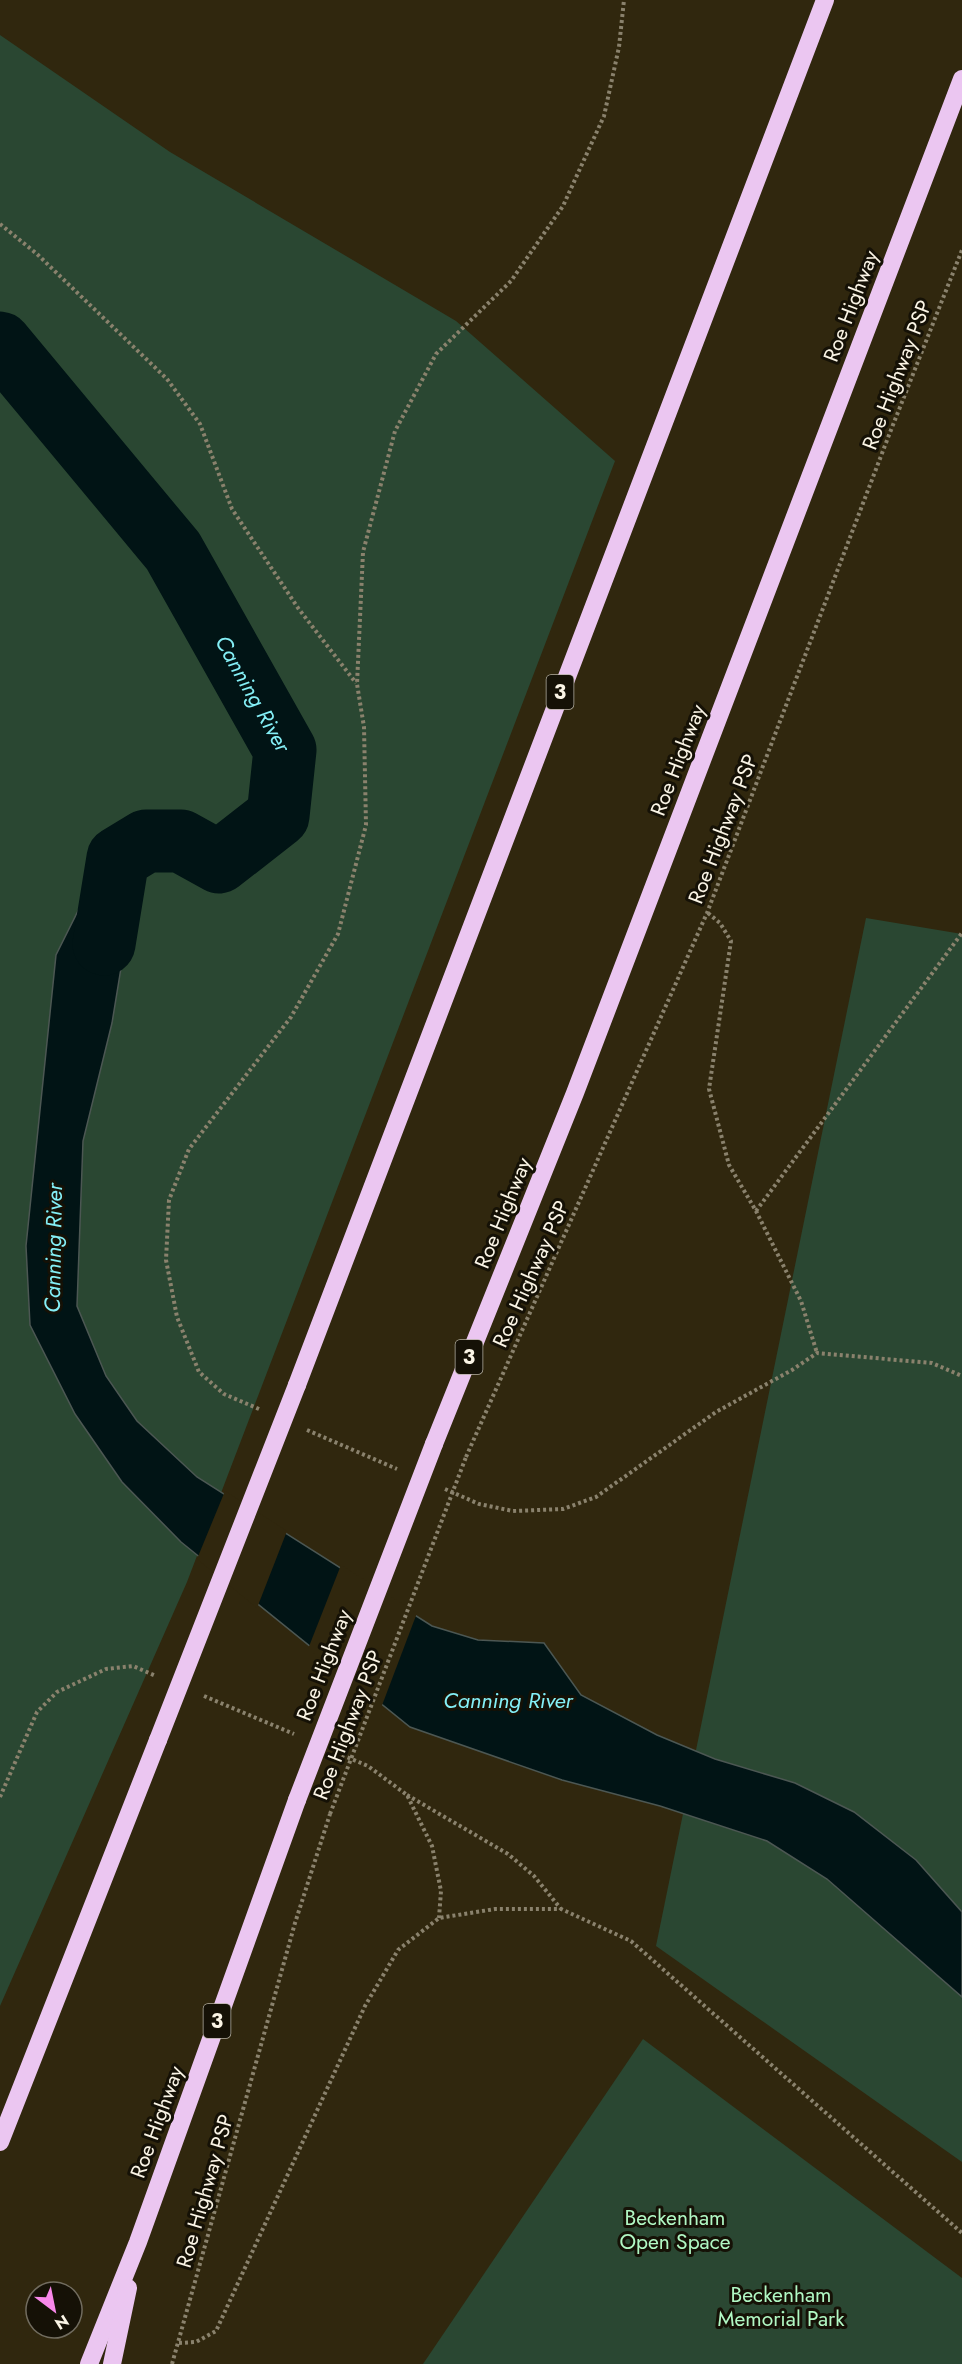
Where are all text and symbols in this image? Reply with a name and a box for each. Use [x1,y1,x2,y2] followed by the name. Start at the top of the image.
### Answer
[816,245,886,366] street label: Roe Highway
[855,296,939,454] street label: Roe Highway PSP
[207,629,300,759] water label: Canning River
[546,675,574,709] road number: 3
[643,699,713,820] street label: Roe Highway
[681,750,765,908] street label: Roe Highway PSP
[467,1152,539,1273] street label: Roe Highway
[36,1181,70,1313] water label: Canning River
[485,1196,577,1352] street label: Roe Highway PSP
[456,1340,482,1374] road number: 3
[289,1604,359,1725] street label: Roe Highway
[306,1646,390,1804] street label: Roe Highway PSP
[443,1684,574,1716] water label: Canning River
[204,2004,230,2038] road number: 3
[123,2061,191,2182] street label: Roe Highway
[169,2111,241,2271] street label: Roe Highway PSP
[619,2203,731,2257] park label: Beckenham Open Space
[24,2280,84,2340] north arrow
[718,2280,845,2334] park label: Beckenham Memorial Park
[50,2309,73,2335] text: N

